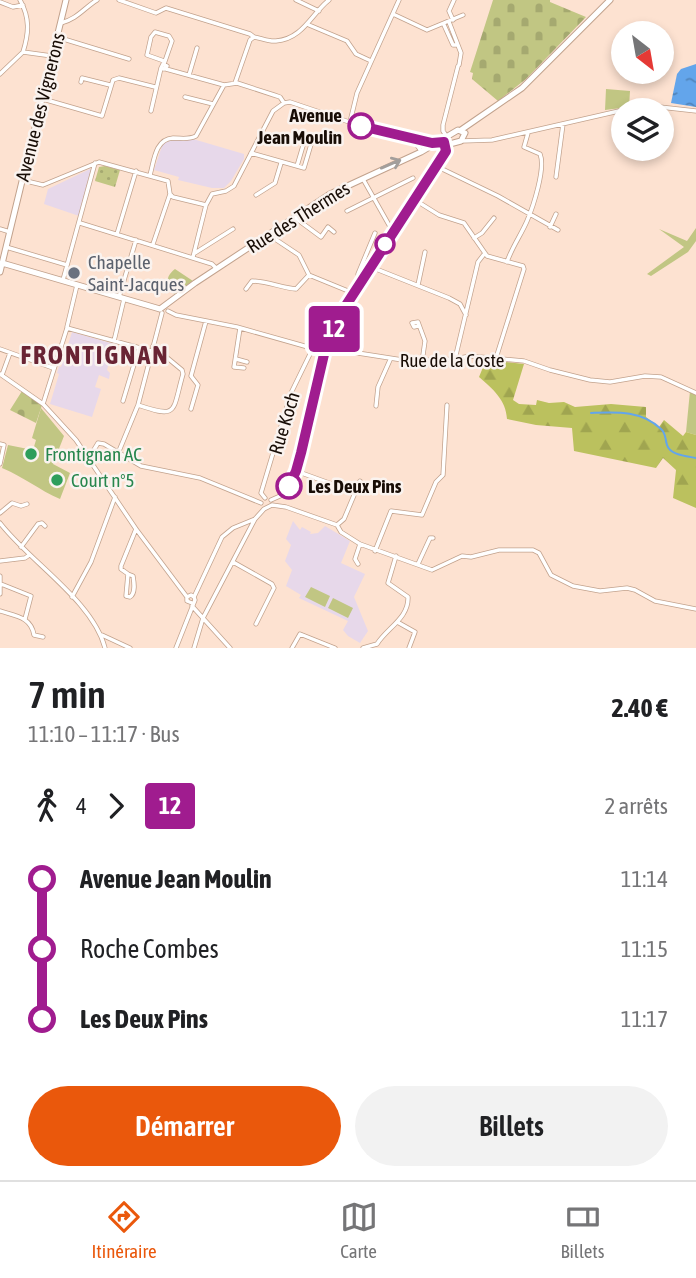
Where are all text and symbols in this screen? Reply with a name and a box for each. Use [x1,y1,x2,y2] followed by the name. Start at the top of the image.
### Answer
[611,21,674,84] north arrow
[611,21,674,161] map controls
[11,30,69,184] street label: Avenue des Vignerons
[611,98,674,161] button: layers
[256,104,342,148] place label: Avenue Jean Moulin
[348,113,374,139] marker: Avenue Jean Moulin
[380,157,402,170] one-way arrow
[242,176,354,257] street label: Rue des Thermes
[375,234,395,254] unlabelled marker
[88,251,184,295] place label: Chapelle Saint-Jacques
[66,265,82,281] marker: Chapelle Saint-Jacques
[302,306,366,352] line badge: 12
[323,315,345,342] text: 12
[21,340,170,370] district label: FRONTIGNAN
[400,349,504,371] street label: Rue de la Coste
[264,389,304,457] street label: Rue Koch
[45,443,142,465] place label: Frontignan AC
[23,446,39,462] marker: Frontignan AC
[71,469,135,491] place label: Court n°5
[49,472,65,488] marker: Court n°5
[276,473,302,499] marker: Les Deux Pins
[308,475,402,497] place label: Les Deux Pins
[28,673,106,716] text: 7 min
[611,693,668,723] text: 2.40 €
[28,721,180,747] text: 11:10 – 11:17 · Bus
[28,787,66,825] icon: walk
[97,787,135,825] icon: forward
[159,792,181,819] text: 12
[76,793,87,819] text: 4
[605,793,668,819] text: 2 arrêts
[80,864,272,894] text: Avenue Jean Moulin
[621,866,668,892] text: 11:14
[80,934,219,964] text: Roche Combes
[621,936,668,962] text: 11:15
[80,1004,208,1034] text: Les Deux Pins
[621,1006,668,1032] text: 11:17
[28,1086,341,1166] button: Démarrer
[355,1086,668,1166] button: Billets
[91,1198,157,1262] tab: Itinéraire
[340,1198,378,1262] tab: Carte
[560,1198,605,1262] tab: Billets

